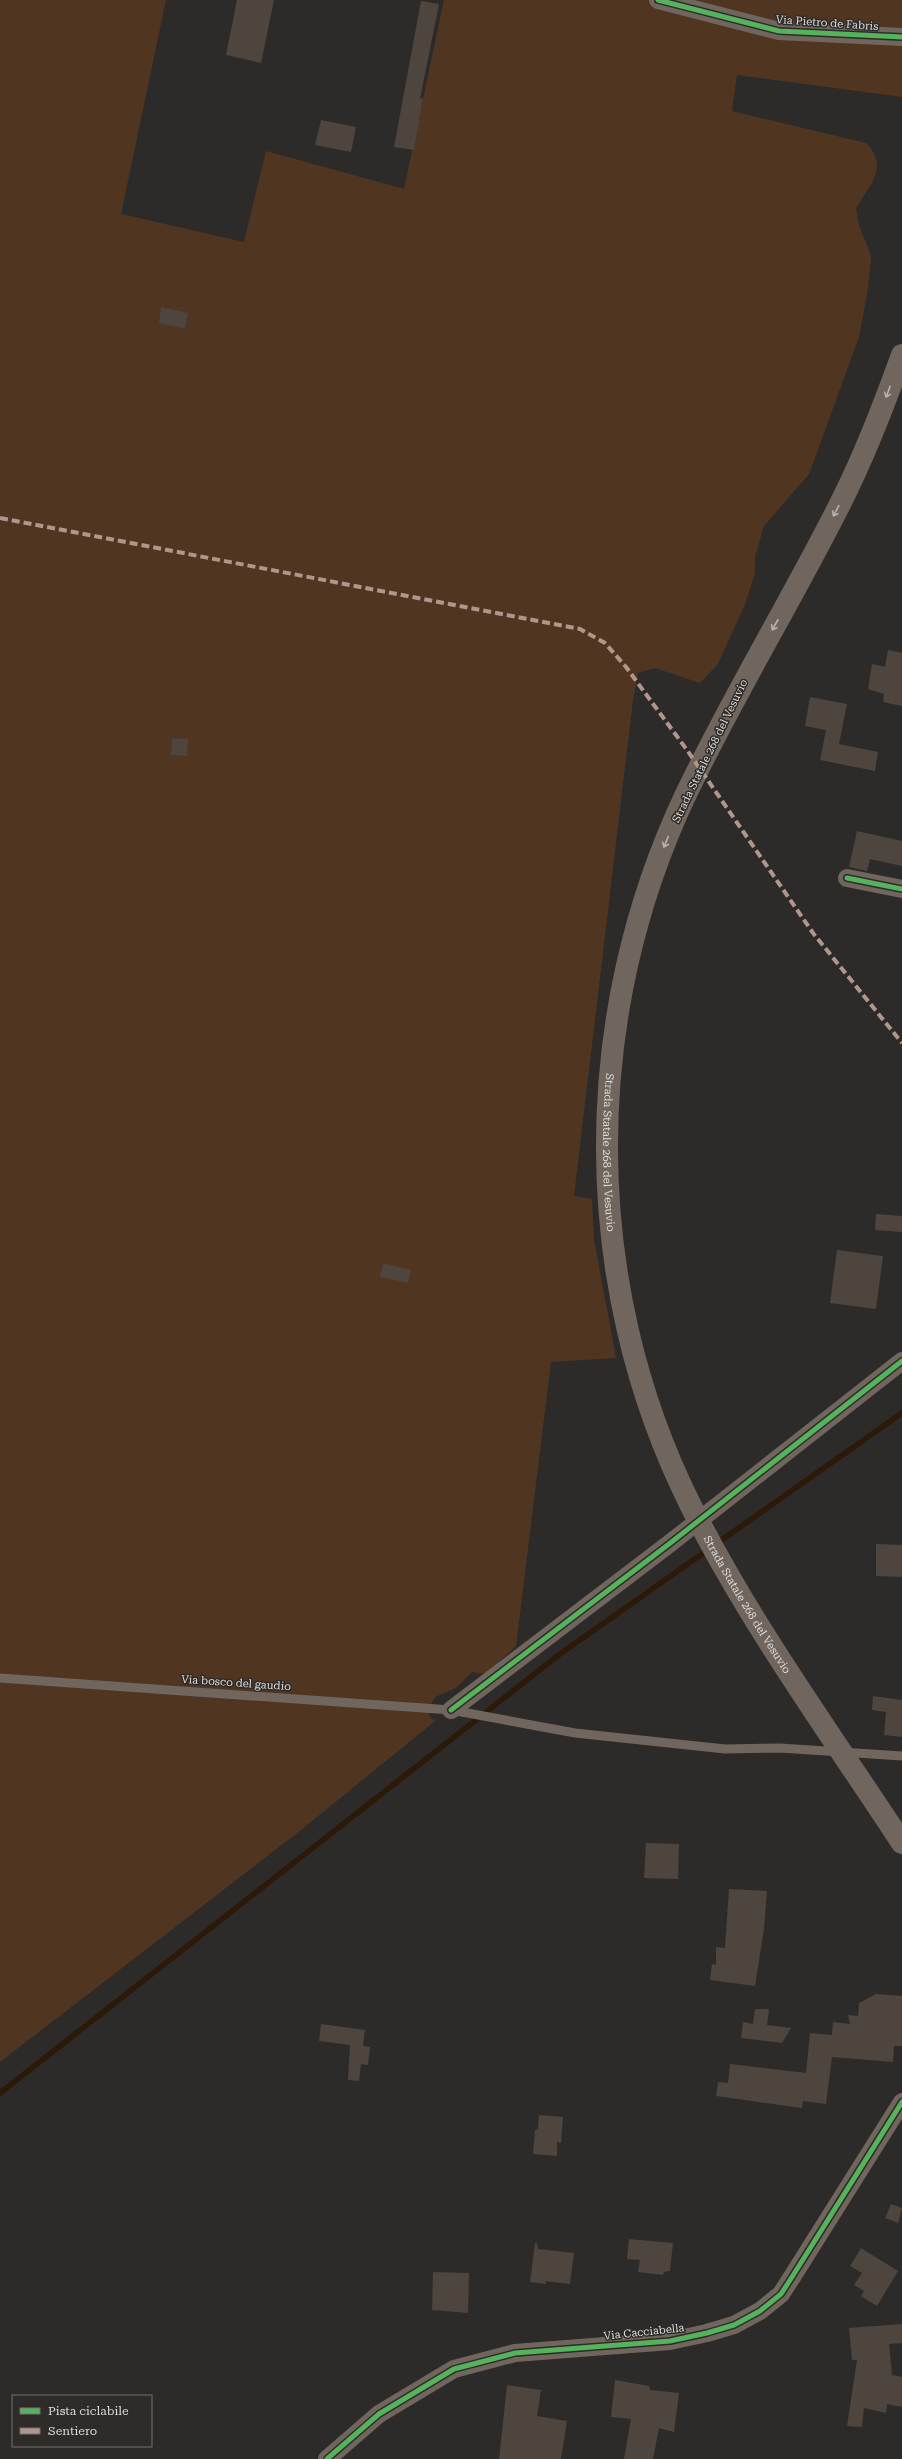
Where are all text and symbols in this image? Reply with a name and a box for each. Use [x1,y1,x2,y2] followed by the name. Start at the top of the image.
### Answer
[775,13,879,33] street label: Via Pietro de Fabris
[884,385,892,397] one-way arrow
[832,505,839,517] one-way arrow
[771,619,778,631] one-way arrow
[670,677,751,825] street label: Strada Statale 268 del Vesuvio
[662,835,670,847] one-way arrow
[600,1073,618,1232] street label: Strada Statale 268 del Vesuvio
[701,1533,794,1676] street label: Strada Statale 268 del Vesuvio
[181,1673,292,1693] street label: Via bosco del gaudio
[603,2321,685,2343] street label: Via Cacciabella
[12,2395,152,2447] legend
[48,2404,129,2418] text: Pista ciclabile
[48,2424,97,2438] text: Sentiero

